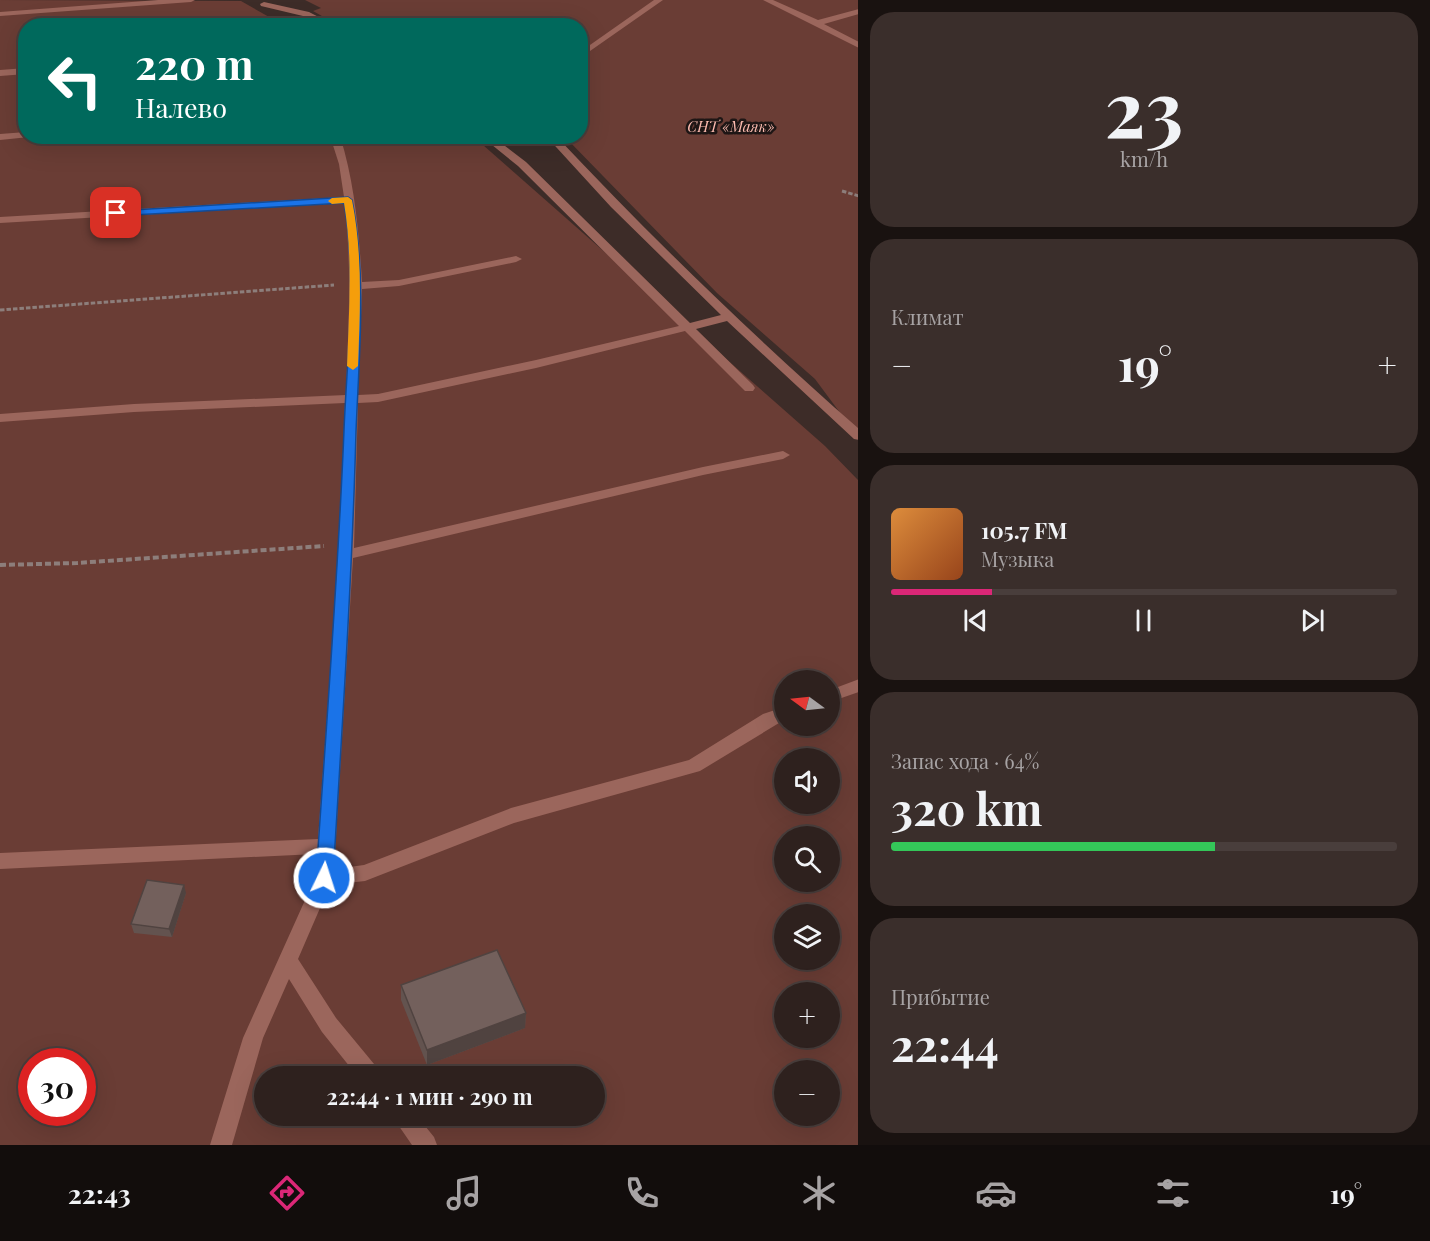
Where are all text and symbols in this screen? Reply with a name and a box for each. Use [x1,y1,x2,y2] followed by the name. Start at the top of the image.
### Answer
[135,35,254,91] text: 220 m
[36,42,114,120] icon: left
[1105,54,1183,158] text: 23
[135,89,227,125] text: Налево
[687,116,775,136] park label: СНТ «Маяк»
[1120,145,1168,172] text: km/h
[90,187,141,238] pin
[99,196,132,229] icon: arrive
[891,303,964,330] text: Климат
[1118,333,1172,393] text: 19°
[891,342,912,386] text: −
[1378,342,1397,386] text: +
[981,515,1067,545] text: 105.7 FM
[981,545,1054,572] text: Музыка
[959,604,992,637] icon: previous
[1127,604,1160,637] icon: pause
[1296,604,1329,637] icon: next
[774,670,840,736] north arrow
[774,670,840,1126] map controls
[891,747,1039,774] text: Запас хода · 64%
[774,748,840,814] button: sound
[891,777,1043,837] text: 320 km
[774,826,840,892] button: search
[292,846,356,910] position arrow
[774,904,840,970] button: layers
[774,982,840,1048] button: +
[891,983,990,1010] text: Прибытие
[891,1013,999,1073] text: 22:44
[18,1048,96,1126] speed limit sign: 30
[774,1060,840,1126] button: −
[326,1081,533,1111] text: 22:44 · 1 мин · 290 m
[266,1172,308,1214] icon: directions
[443,1172,485,1214] icon: music
[621,1172,663,1214] icon: phone
[798,1172,840,1214] icon: climate
[975,1172,1017,1214] icon: car
[1152,1172,1194,1214] icon: filters
[68,1175,131,1211] text: 22:43
[1330,1175,1362,1211] text: 19°

